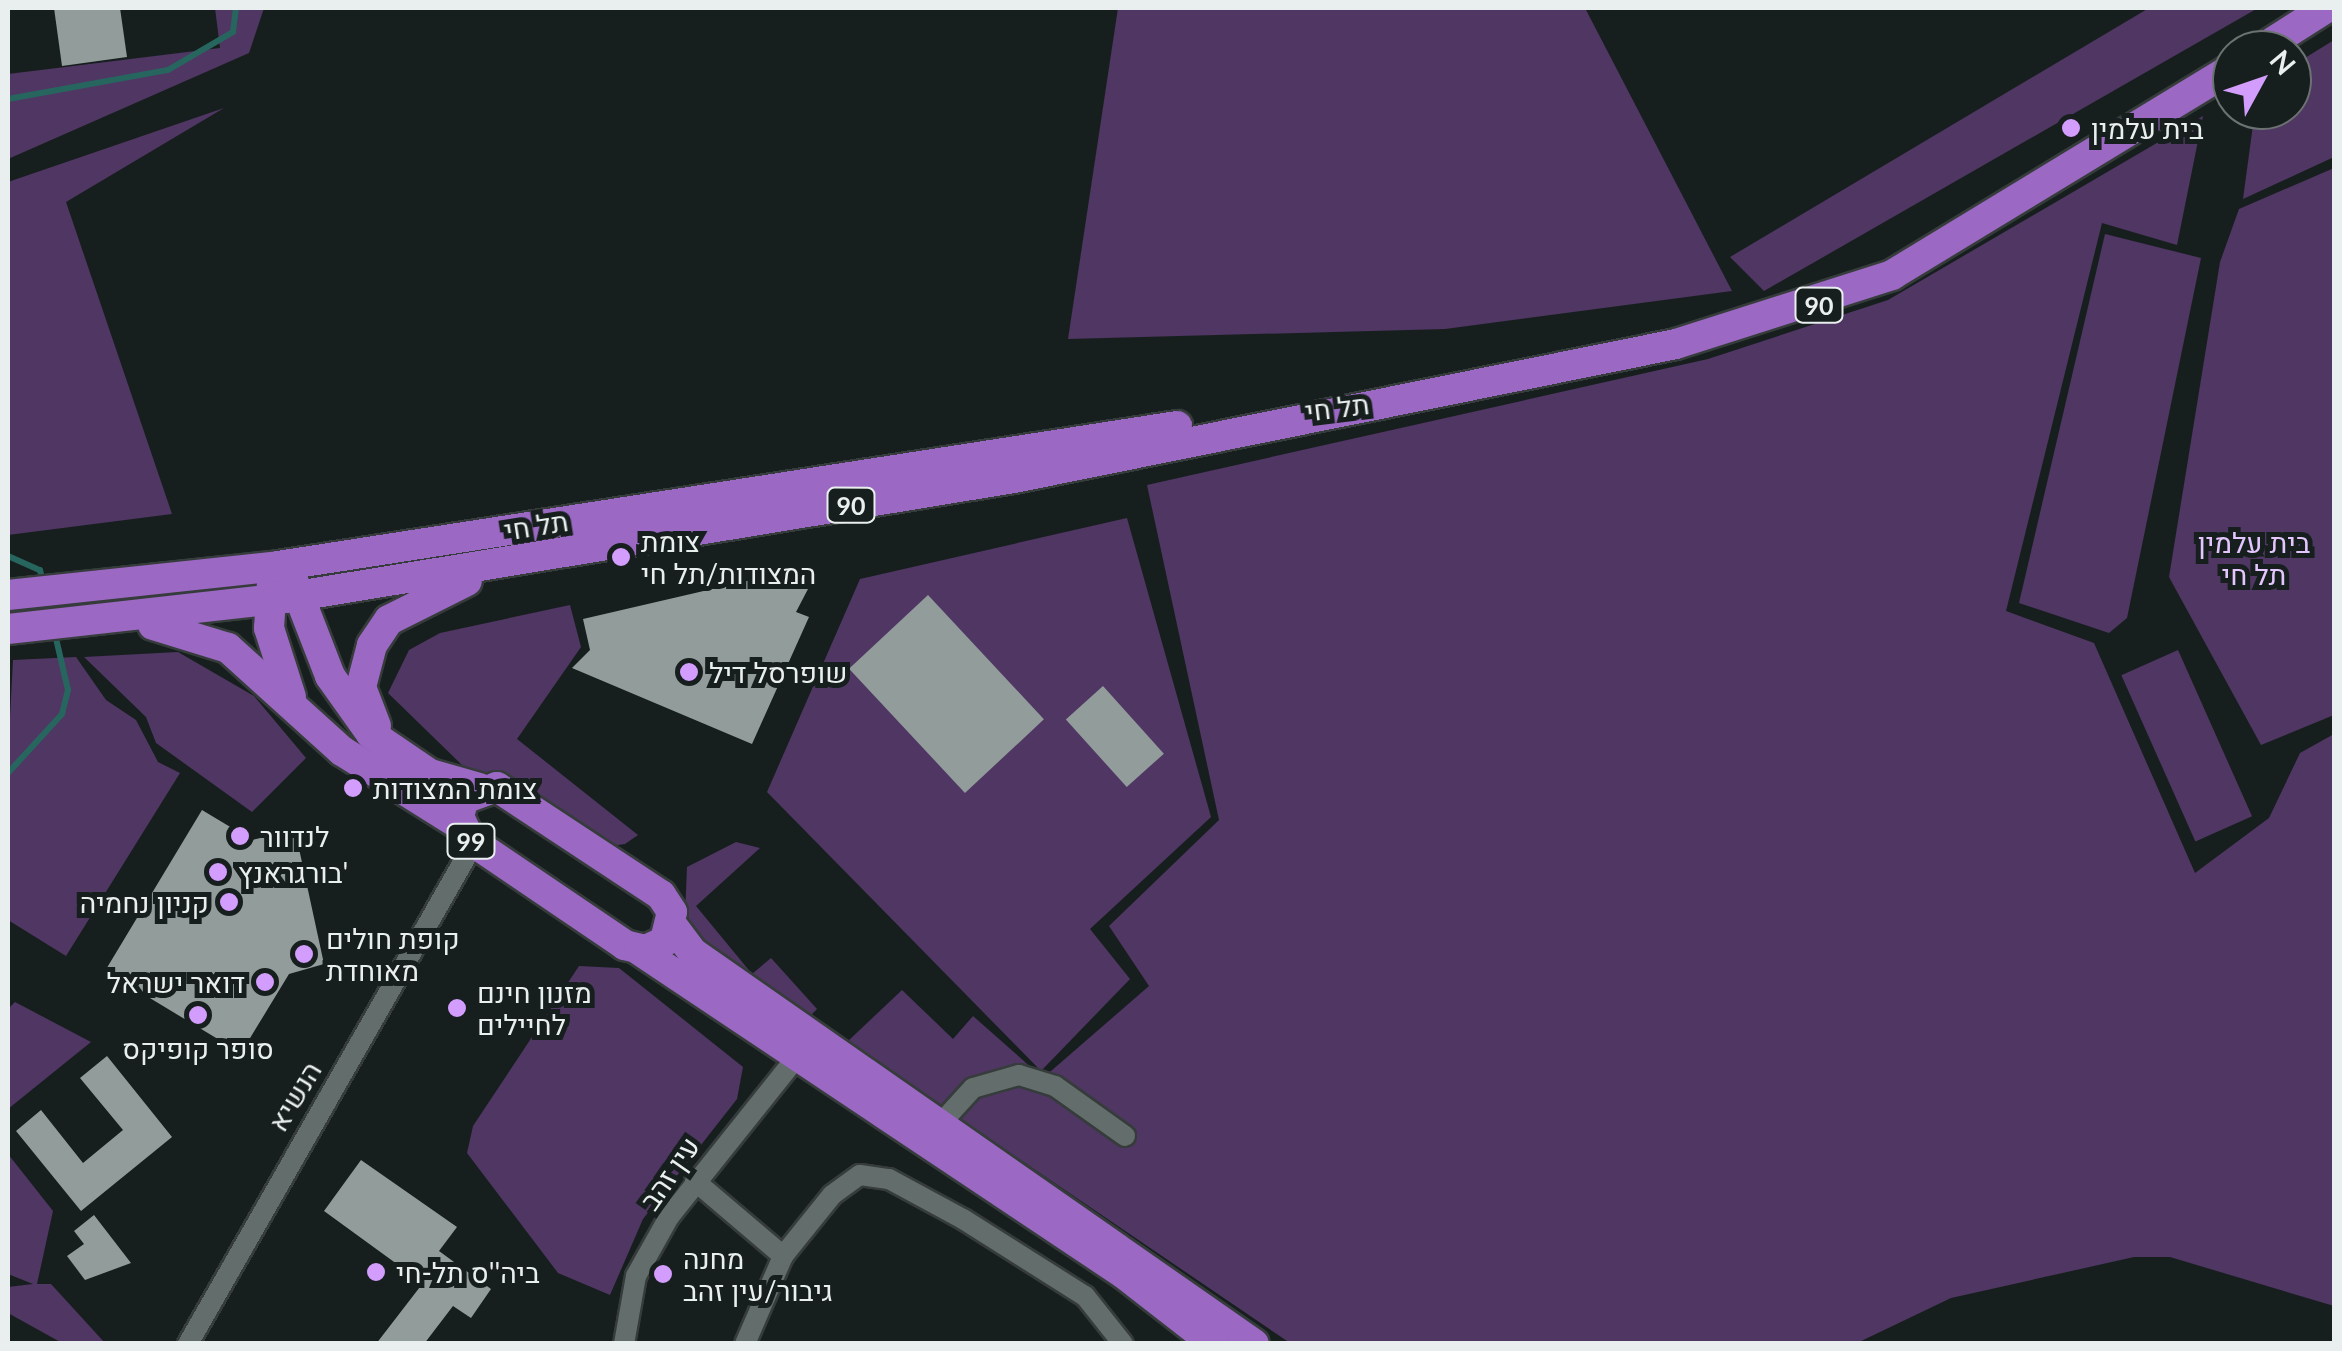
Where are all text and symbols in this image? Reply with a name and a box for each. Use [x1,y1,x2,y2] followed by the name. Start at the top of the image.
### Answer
[2212,30,2312,130] north arrow
[2263,43,2303,81] text: N
[2091,111,2204,145] place label: בית עלמין
[2060,117,2082,139] marker: בית עלמין
[1794,285,1844,325] road number: 90
[1303,386,1371,428] street label: תל חי
[826,485,876,525] road number: 90
[502,503,570,547] street label: תל חי
[641,524,816,590] place label: צומת המצודות/תל חי
[2198,525,2310,591] park label: בית עלמין תל חי
[610,546,632,568] marker: צומת המצודות/תל חי
[709,655,848,689] place label: שופרסל דיל
[678,661,700,683] marker: שופרסל דיל
[373,771,537,805] place label: צומת המצודות
[342,777,364,799] marker: צומת המצודות
[260,819,329,853] place label: לנדוור
[446,821,496,861] road number: 99
[229,825,251,847] marker: לנדוור
[238,855,348,889] place label: בורגראנץ'
[207,861,229,883] marker: בורגראנץ'
[80,885,209,919] place label: קניון נחמיה
[218,891,240,913] marker: קניון נחמיה
[326,921,460,987] place label: קופת חולים מאוחדת
[291,941,317,967] marker: קופת חולים מאוחדת
[107,965,245,999] place label: דואר ישראל
[254,971,276,993] marker: דואר ישראל
[477,975,592,1041] place label: מזנון חינם לחיילים
[446,997,468,1019] marker: מזנון חינם לחיילים
[187,1004,209,1026] marker: סופר קופיקס
[122,1031,274,1065] place label: סופר קופיקס
[260,1055,328,1137] street label: הנשיא
[632,1130,706,1216] street label: עין זהב
[683,1241,833,1307] place label: מחנה גיבור/עין זהב
[396,1255,540,1289] place label: ביה''ס תל-חי
[365,1261,387,1283] marker: ביה''ס תל-חי
[652,1263,674,1285] marker: מחנה גיבור/עין זהב

